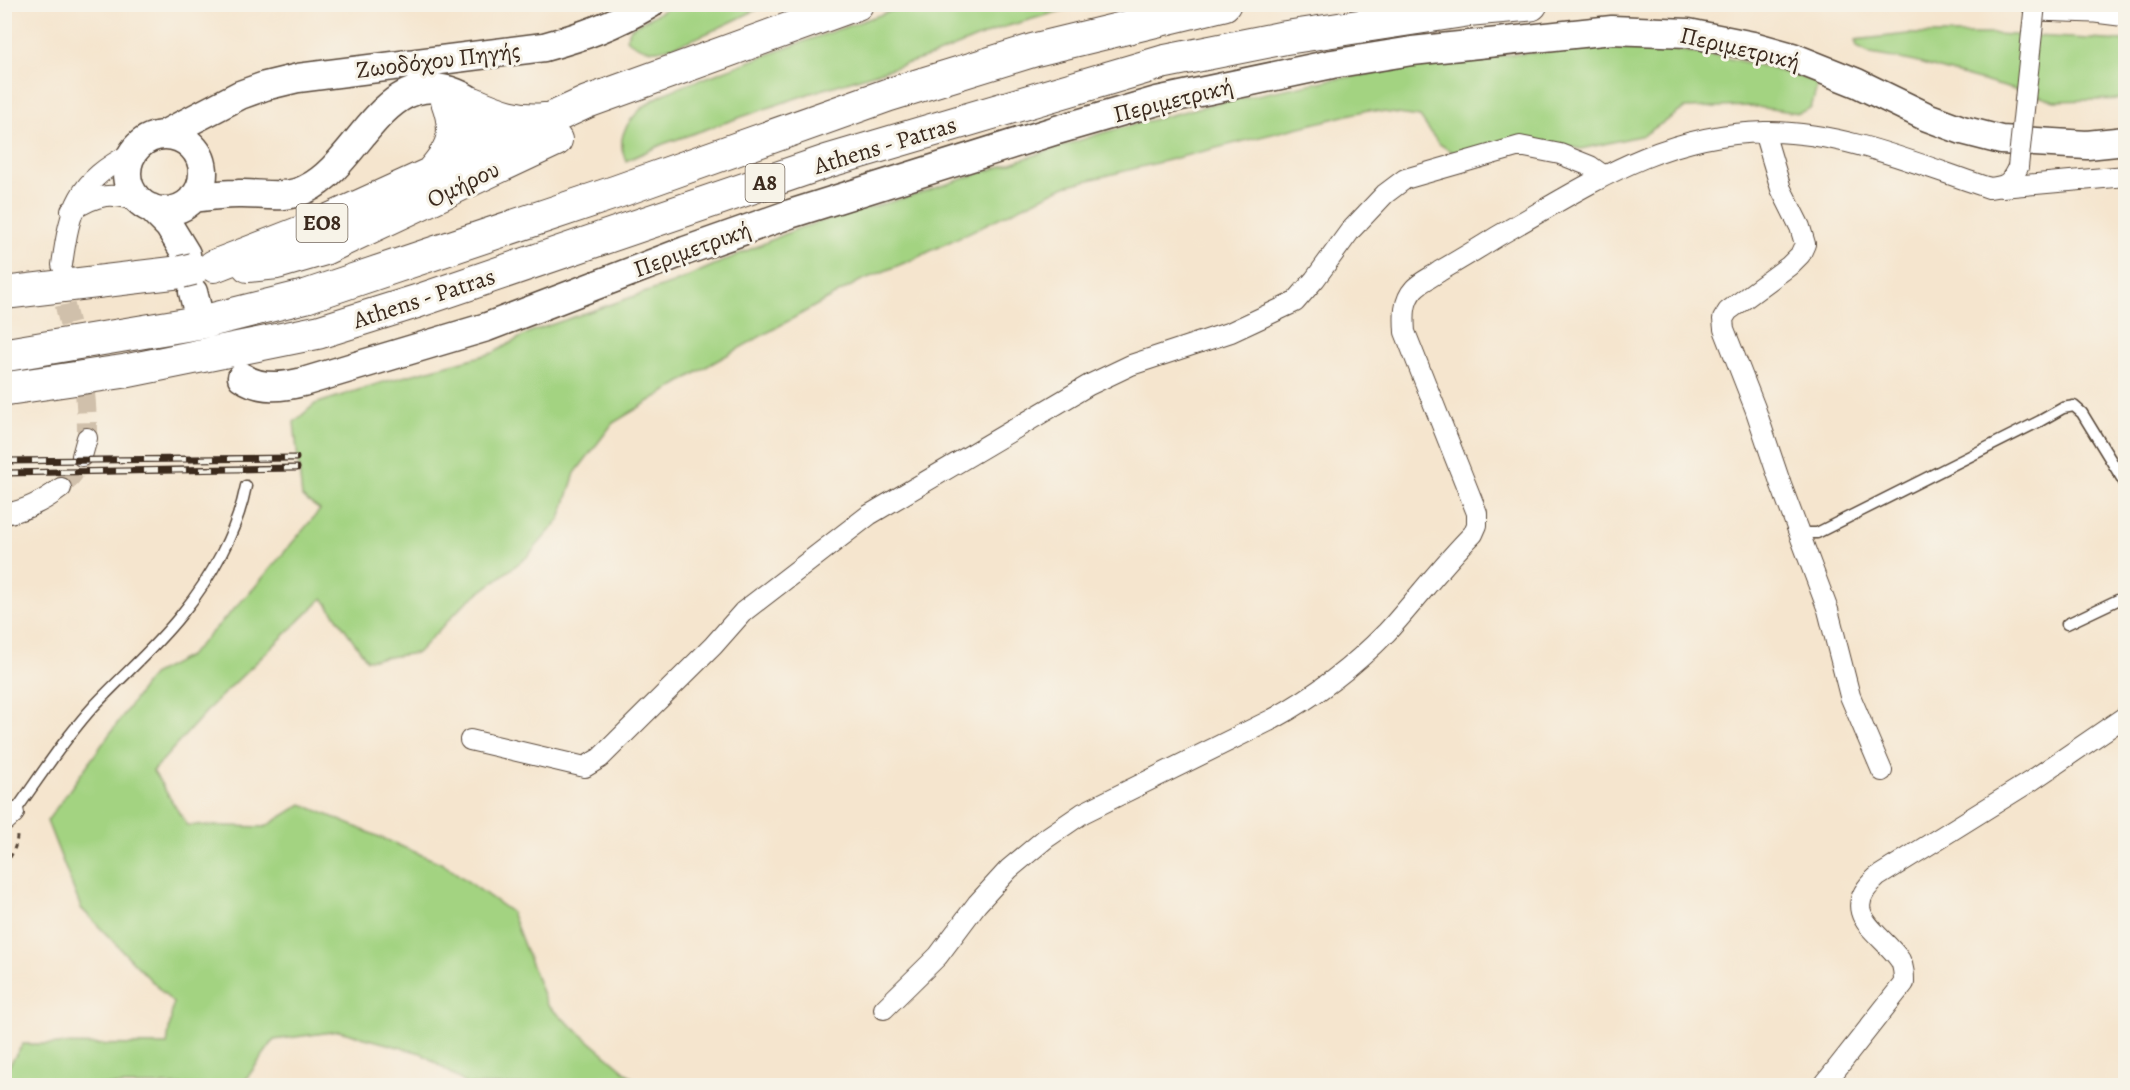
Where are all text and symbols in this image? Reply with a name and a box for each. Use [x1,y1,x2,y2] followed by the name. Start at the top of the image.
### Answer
[1677,19,1803,77] street label: Περιμετρική
[354,34,522,86] street label: Ζωοδόχου Πηγής
[1110,70,1236,130] street label: Περιμετρική
[809,108,960,182] street label: Athens - Patras
[421,153,505,215] street label: Ομήρου
[746,164,784,202] road number: Α8
[296,204,348,242] road number: ΕΟ8
[629,213,755,285] street label: Περιμετρική
[348,260,499,336] street label: Athens - Patras

